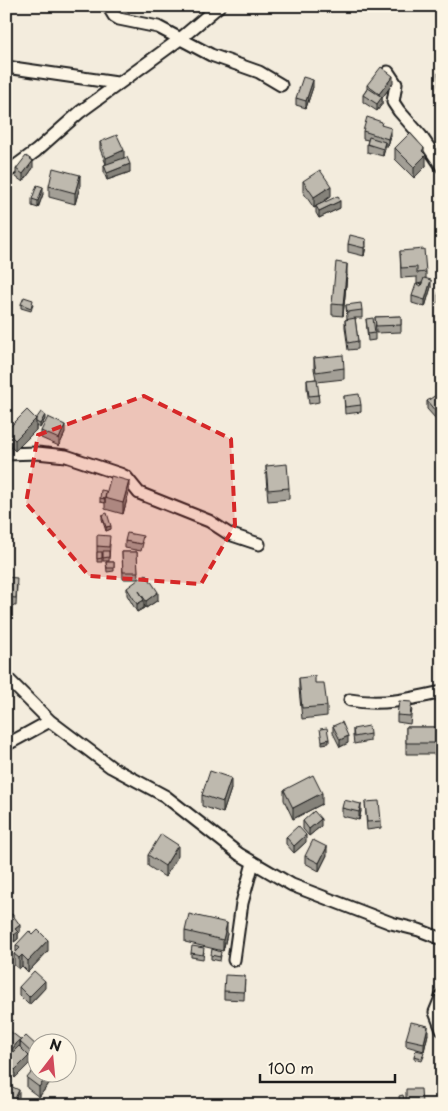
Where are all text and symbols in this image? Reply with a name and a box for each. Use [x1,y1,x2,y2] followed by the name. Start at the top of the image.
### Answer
[47,1033,64,1057] text: N
[28,1034,78,1084] north arrow
[260,1051,396,1083] scale bar
[268,1056,314,1079] text: 100 m

